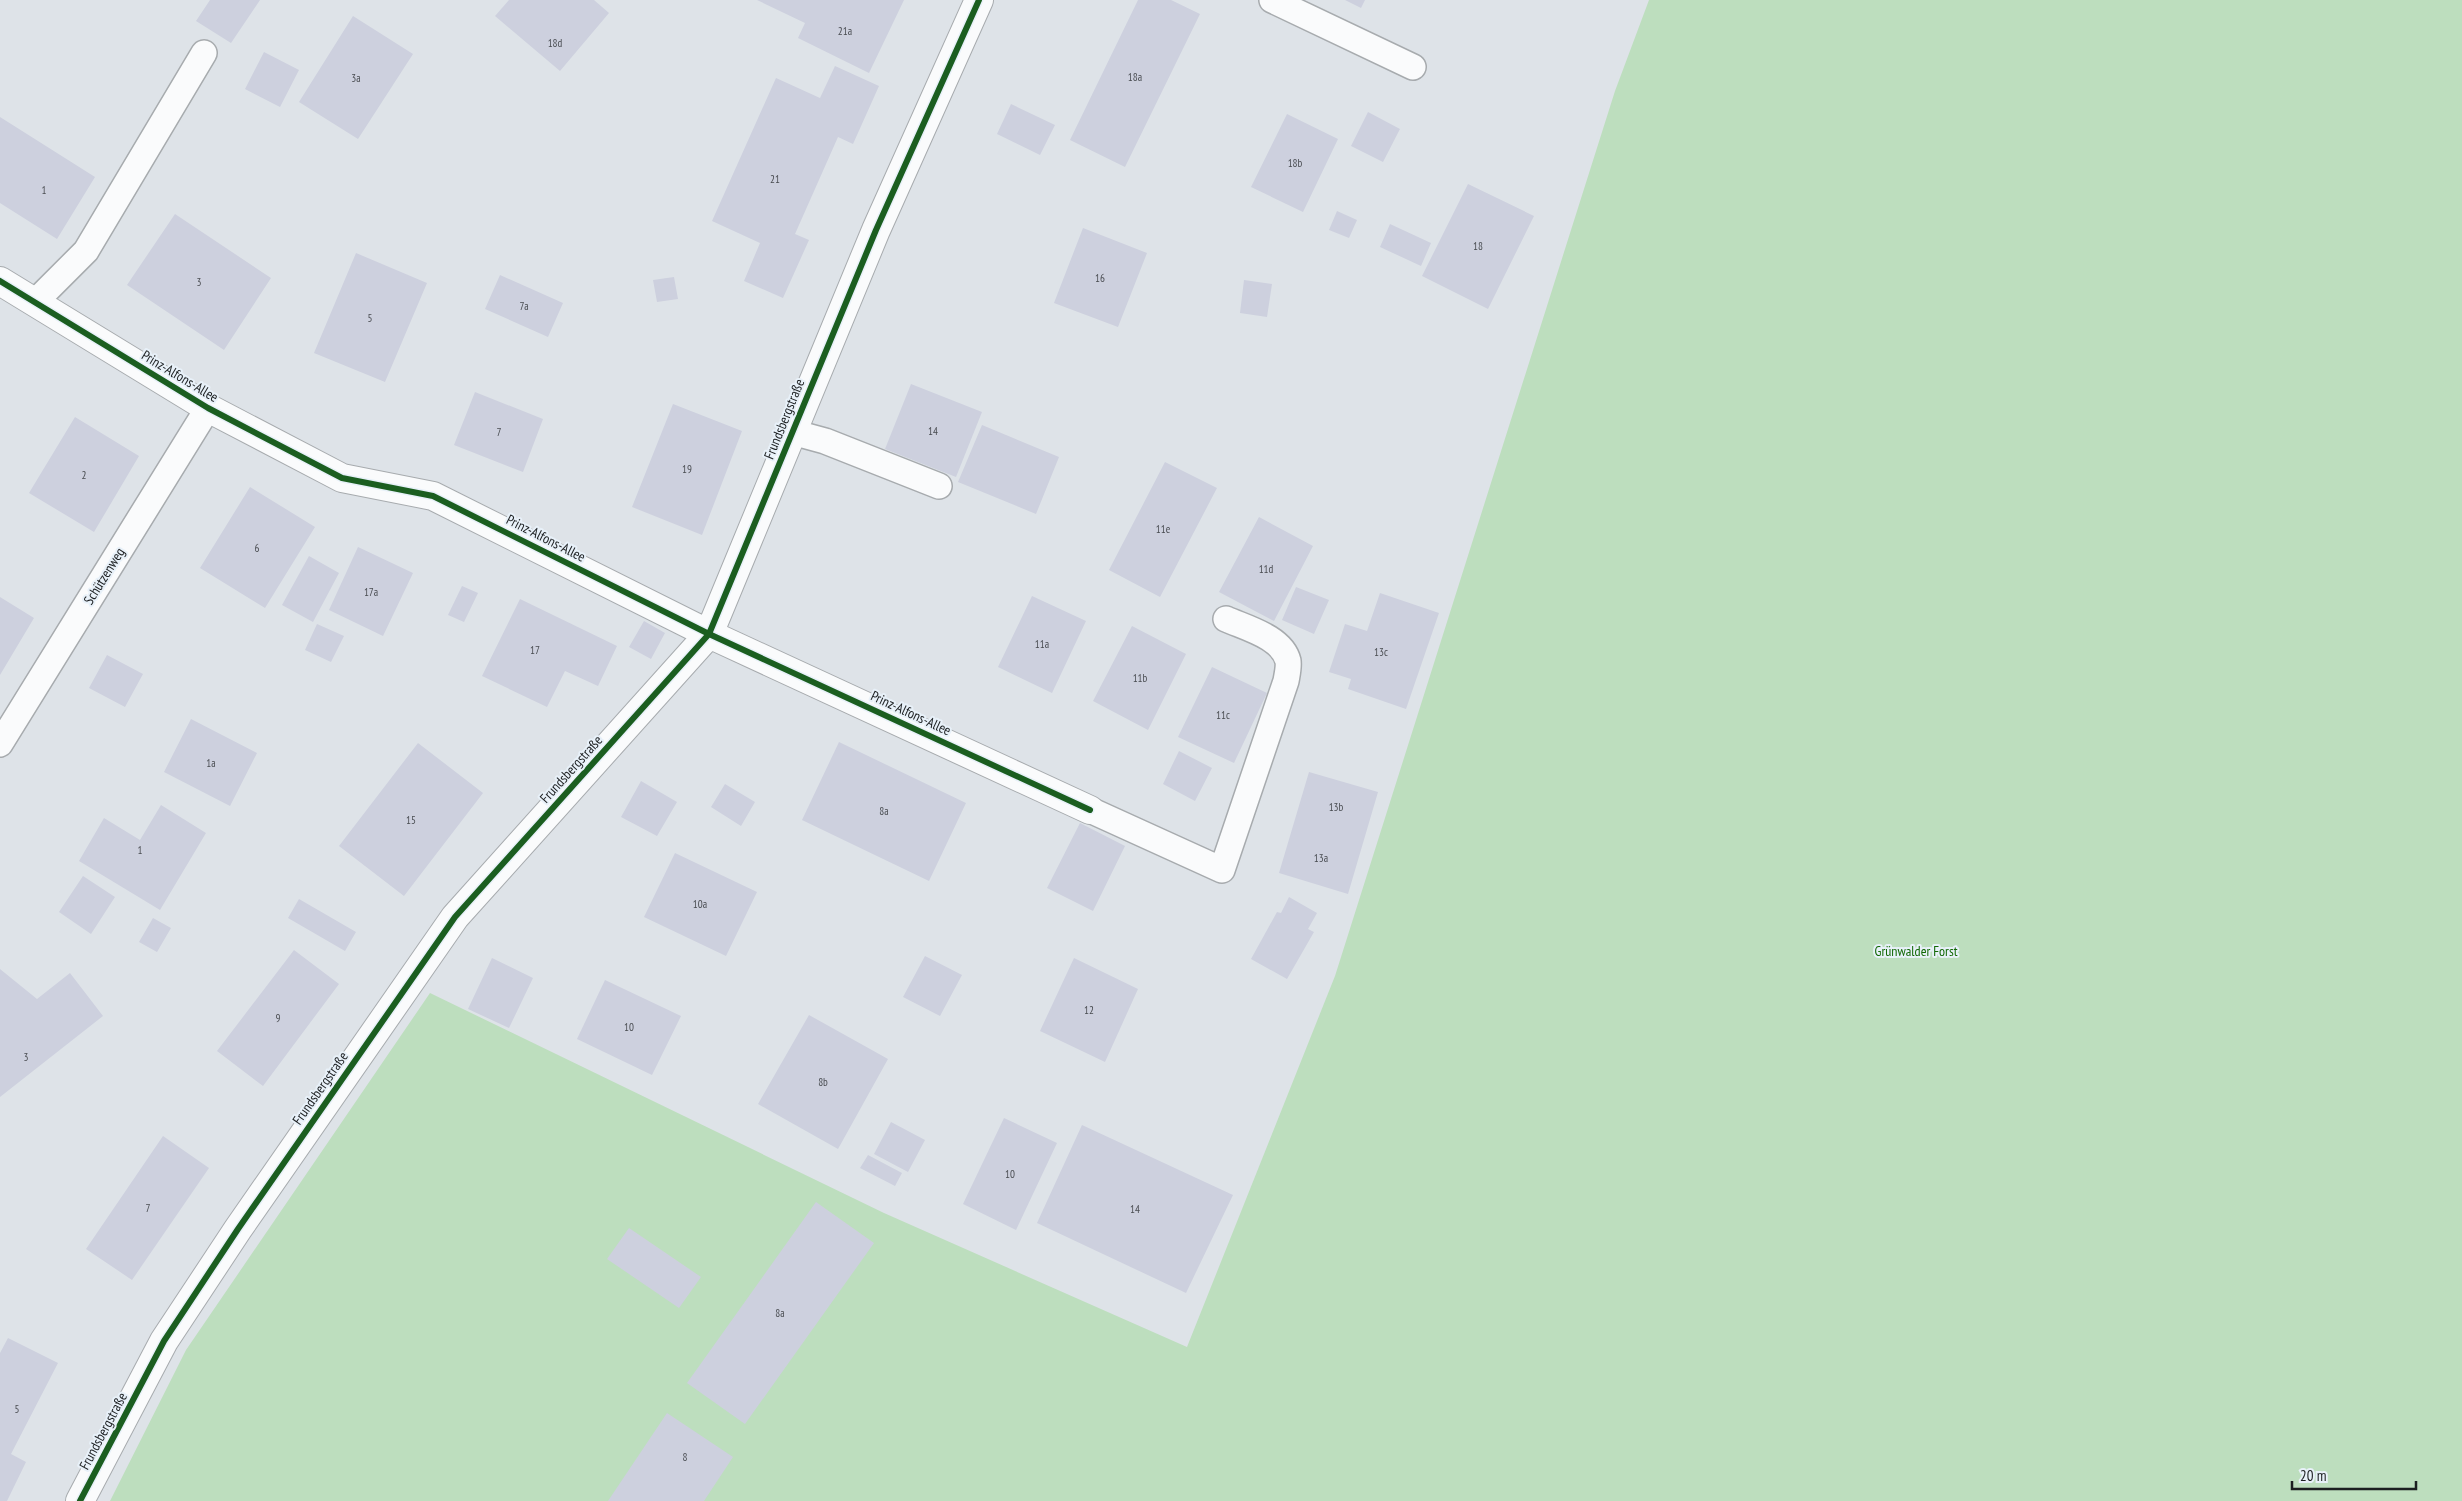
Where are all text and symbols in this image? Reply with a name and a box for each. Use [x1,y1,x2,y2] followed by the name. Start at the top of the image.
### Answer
[838,24,852,38] house number: 21a
[548,36,563,50] house number: 18d
[1128,70,1142,84] house number: 18a
[351,71,361,85] house number: 3a
[1288,156,1303,170] house number: 18b
[770,172,780,186] house number: 21
[42,183,47,197] house number: 1
[1473,239,1483,253] house number: 18
[1095,271,1105,285] house number: 16
[197,275,202,289] house number: 3
[519,299,529,313] house number: 7a
[368,311,373,325] house number: 5
[138,346,222,406] street label: Prinz-Alfons-Allee
[760,376,808,462] street label: Frundsbergstraße
[928,424,938,438] house number: 14
[497,425,502,439] house number: 7
[682,462,692,476] house number: 19
[82,468,87,482] house number: 2
[503,510,589,566] street label: Prinz-Alfons-Allee
[1156,522,1171,536] house number: 11e
[255,541,260,555] house number: 6
[79,544,129,608] street label: Schützenweg
[1259,562,1274,576] house number: 11d
[364,585,378,599] house number: 17a
[1035,637,1049,651] house number: 11a
[530,643,540,657] house number: 17
[1374,645,1388,659] house number: 13c
[1133,671,1148,685] house number: 11b
[868,687,954,740] street label: Prinz-Alfons-Allee
[1216,708,1230,722] house number: 11c
[536,731,606,807] street label: Frundsbergstraße
[206,756,216,770] house number: 1a
[1329,800,1344,814] house number: 13b
[879,804,889,818] house number: 8a
[406,813,416,827] house number: 15
[138,843,143,857] house number: 1
[1314,851,1328,865] house number: 13a
[693,897,707,911] house number: 10a
[1875,942,1958,960] park label: Grünwalder Forst
[1084,1003,1094,1017] house number: 12
[276,1011,281,1025] house number: 9
[624,1020,634,1034] house number: 10
[288,1048,352,1128] street label: Frundsbergstraße
[24,1050,29,1064] house number: 3
[818,1075,828,1089] house number: 8b
[1005,1167,1015,1181] house number: 10
[146,1201,151,1215] house number: 7
[1130,1202,1140,1216] house number: 14
[775,1306,785,1320] house number: 8a
[75,1389,131,1473] street label: Frundsbergstraße
[15,1402,20,1416] house number: 5
[683,1450,688,1464] house number: 8
[2292,1458,2416,1490] scale bar
[2300,1466,2326,1485] text: 20 m

